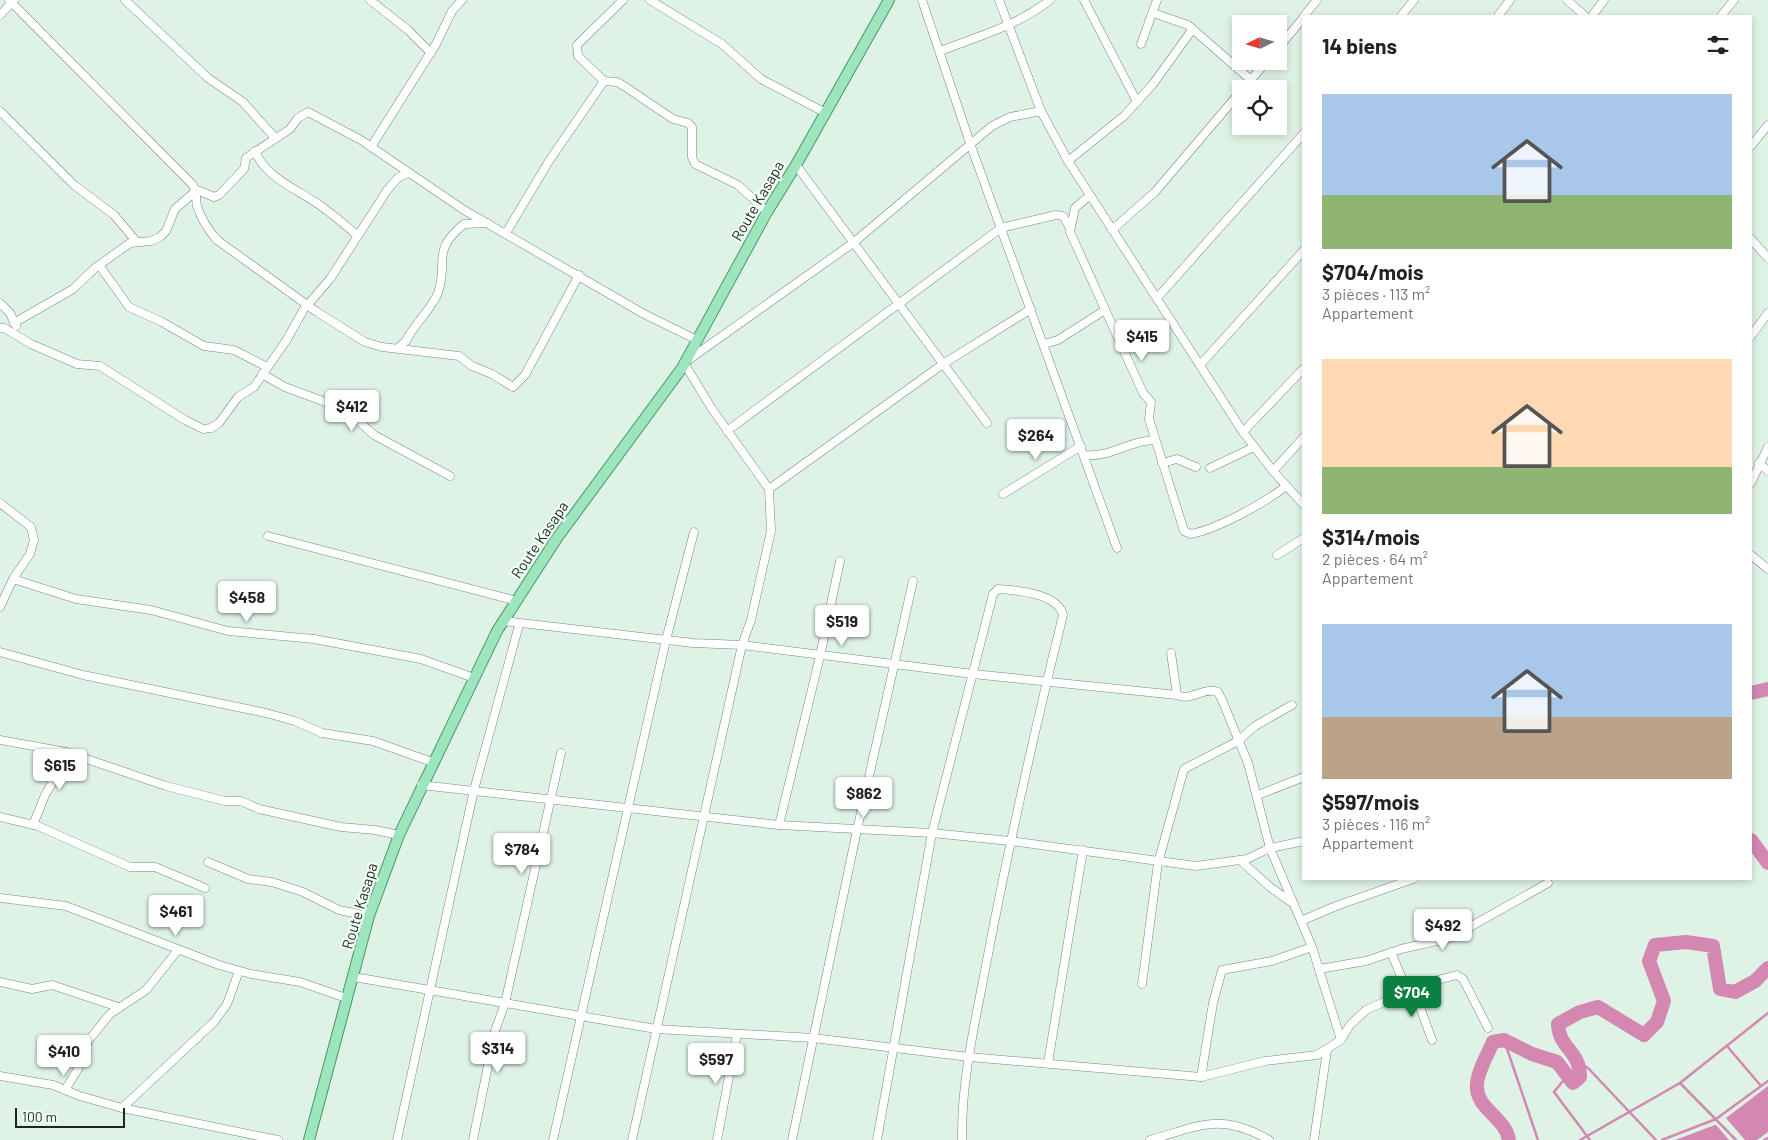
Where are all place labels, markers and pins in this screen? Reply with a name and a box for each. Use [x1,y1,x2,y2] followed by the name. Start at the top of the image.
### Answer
[1112,320,1172,362] pin: $415
[322,390,382,432] pin: $412
[1006,418,1066,461] pin: $264
[217,580,277,623] pin: $458
[812,604,872,647] pin: $519
[30,748,90,791] pin: $615
[834,776,894,819] pin: $862
[492,832,552,875] pin: $784
[146,894,206,937] pin: $461
[1413,908,1473,951] pin: $492
[1382,976,1442,1018] pin: $704
[468,1032,528,1074] pin: $314
[34,1034,94,1077] pin: $410
[686,1042,746,1085] pin: $597

